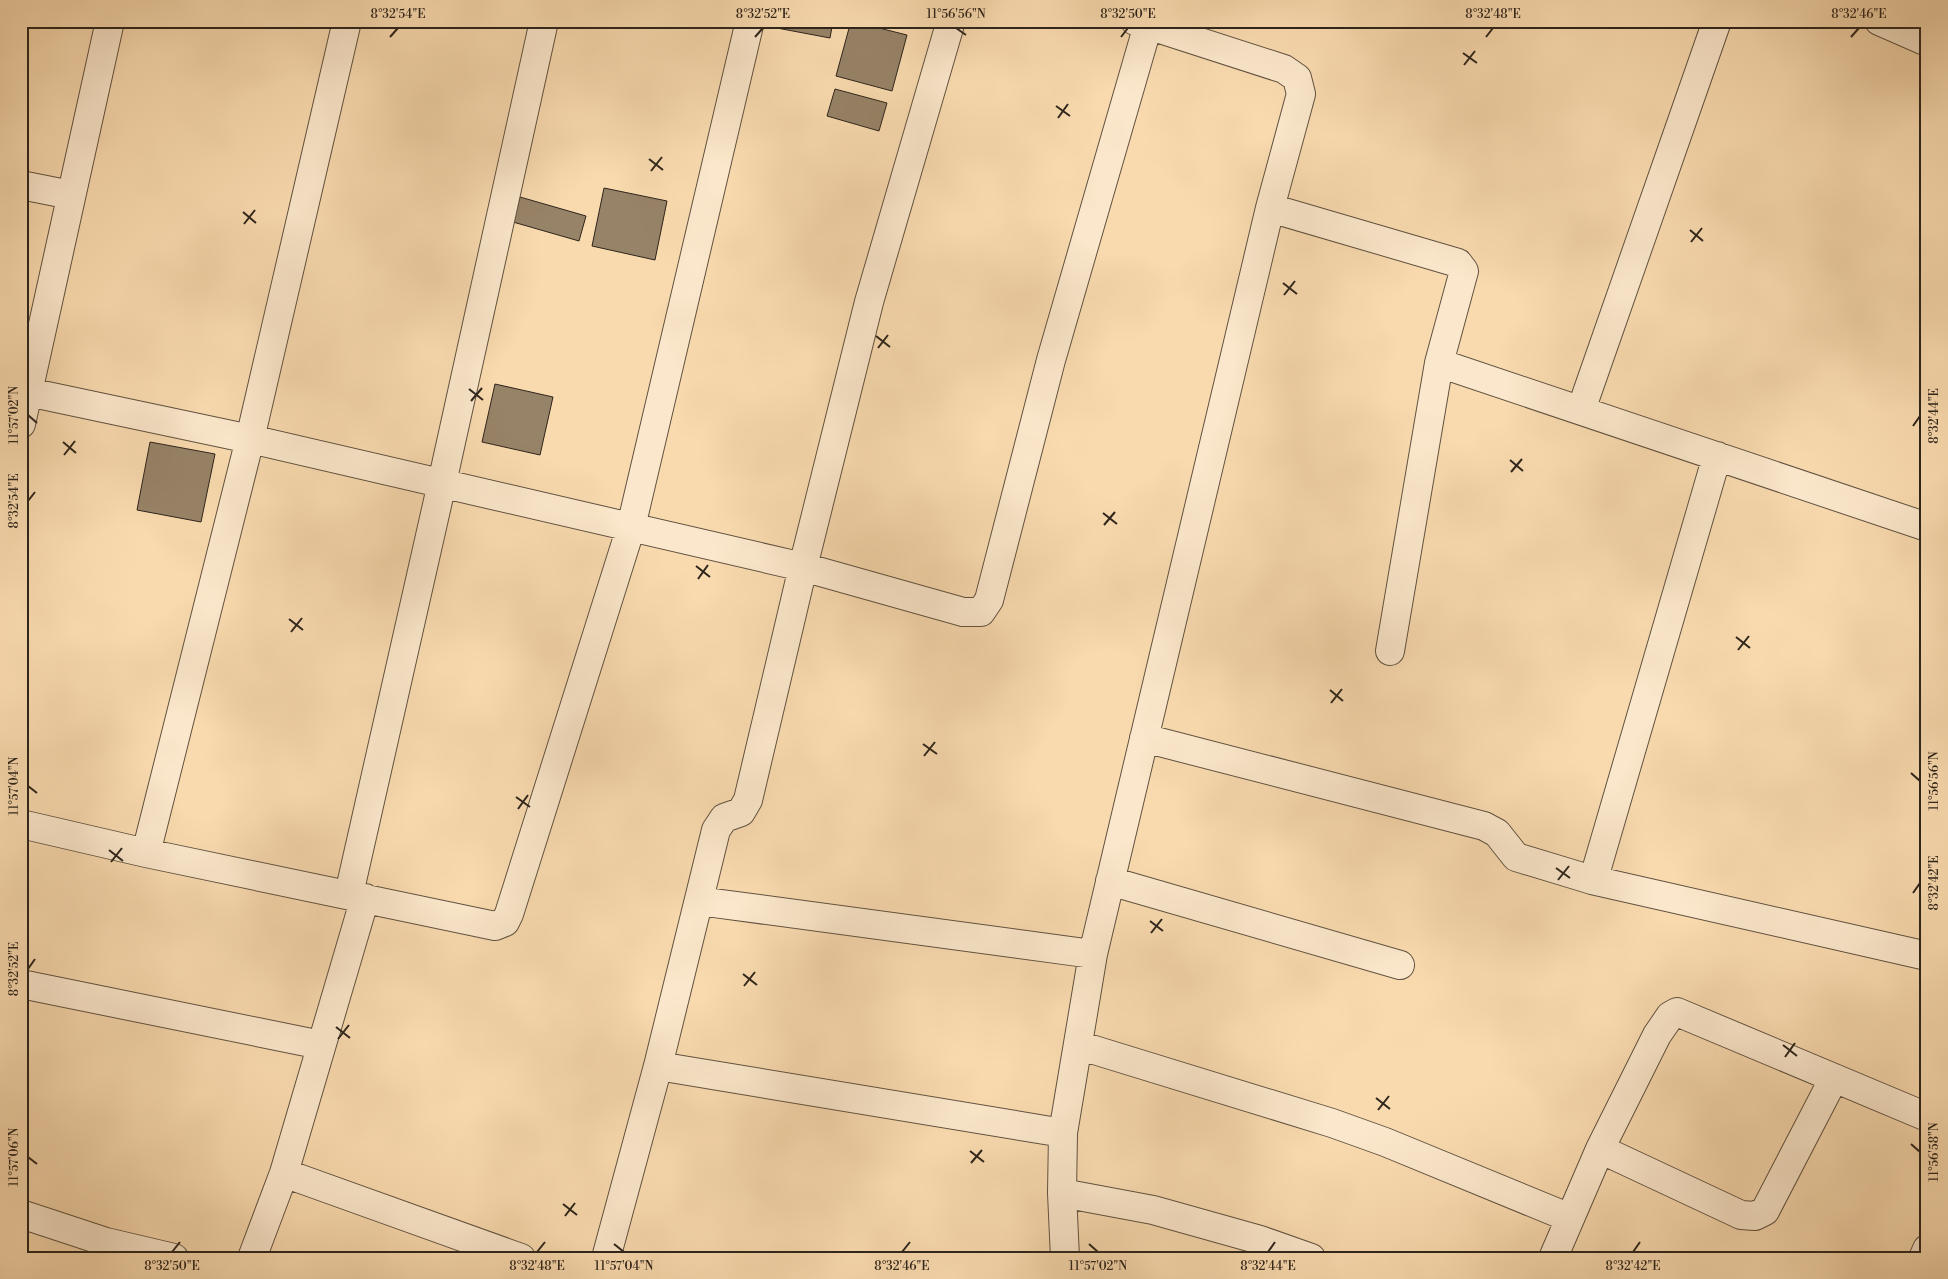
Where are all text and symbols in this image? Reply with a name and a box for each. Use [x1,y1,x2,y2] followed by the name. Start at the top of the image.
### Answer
[371,7,425,22] text: 8°32'54"E
[736,7,790,22] text: 8°32'52"E
[926,7,986,22] text: 11°56'56"N
[1100,7,1156,22] text: 8°32'50"E
[1465,7,1521,22] text: 8°32'48"E
[1831,7,1887,22] text: 8°32'46"E
[7,386,22,444] text: 11°57'02"N
[1927,388,1942,444] text: 8°32'44"E
[7,474,22,528] text: 8°32'54"E
[1927,751,1942,811] text: 11°56'56"N
[7,757,22,815] text: 11°57'04"N
[1927,856,1942,910] text: 8°32'42"E
[7,942,22,996] text: 8°32'52"E
[1927,1122,1942,1182] text: 11°56'58"N
[7,1127,22,1186] text: 11°57'06"N
[144,1259,200,1274] text: 8°32'50"E
[509,1259,565,1274] text: 8°32'48"E
[595,1259,653,1274] text: 11°57'04"N
[874,1259,930,1274] text: 8°32'46"E
[1069,1259,1127,1274] text: 11°57'02"N
[1240,1259,1296,1274] text: 8°32'44"E
[1606,1259,1660,1274] text: 8°32'42"E

